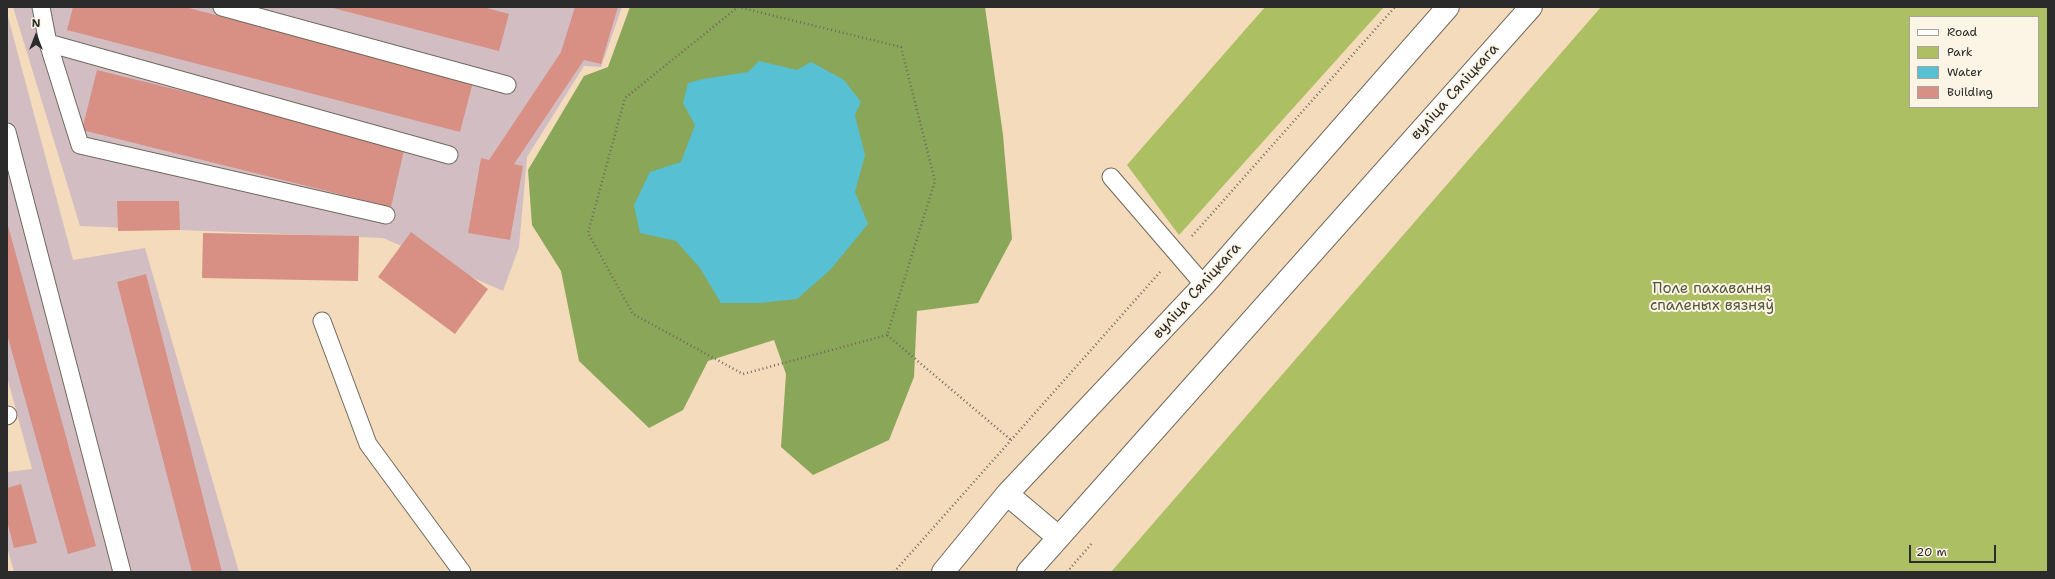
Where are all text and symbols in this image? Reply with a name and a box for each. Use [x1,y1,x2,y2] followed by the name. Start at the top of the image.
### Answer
[16,16,56,56] north arrow
[32,16,40,31] text: N
[1909,16,2039,108] legend
[1947,24,1977,40] text: Road
[1407,40,1503,144] street label: вуліца Сяліцкага
[1947,44,1973,60] text: Park
[1947,64,1982,80] text: Water
[1947,84,1993,100] text: Building
[1149,239,1245,343] street label: вуліца Сяліцкага
[1650,280,1774,315] park label: Поле пахавання спаленых вязняў
[1911,537,1998,563] scale bar
[1916,544,1947,560] text: 20 m

